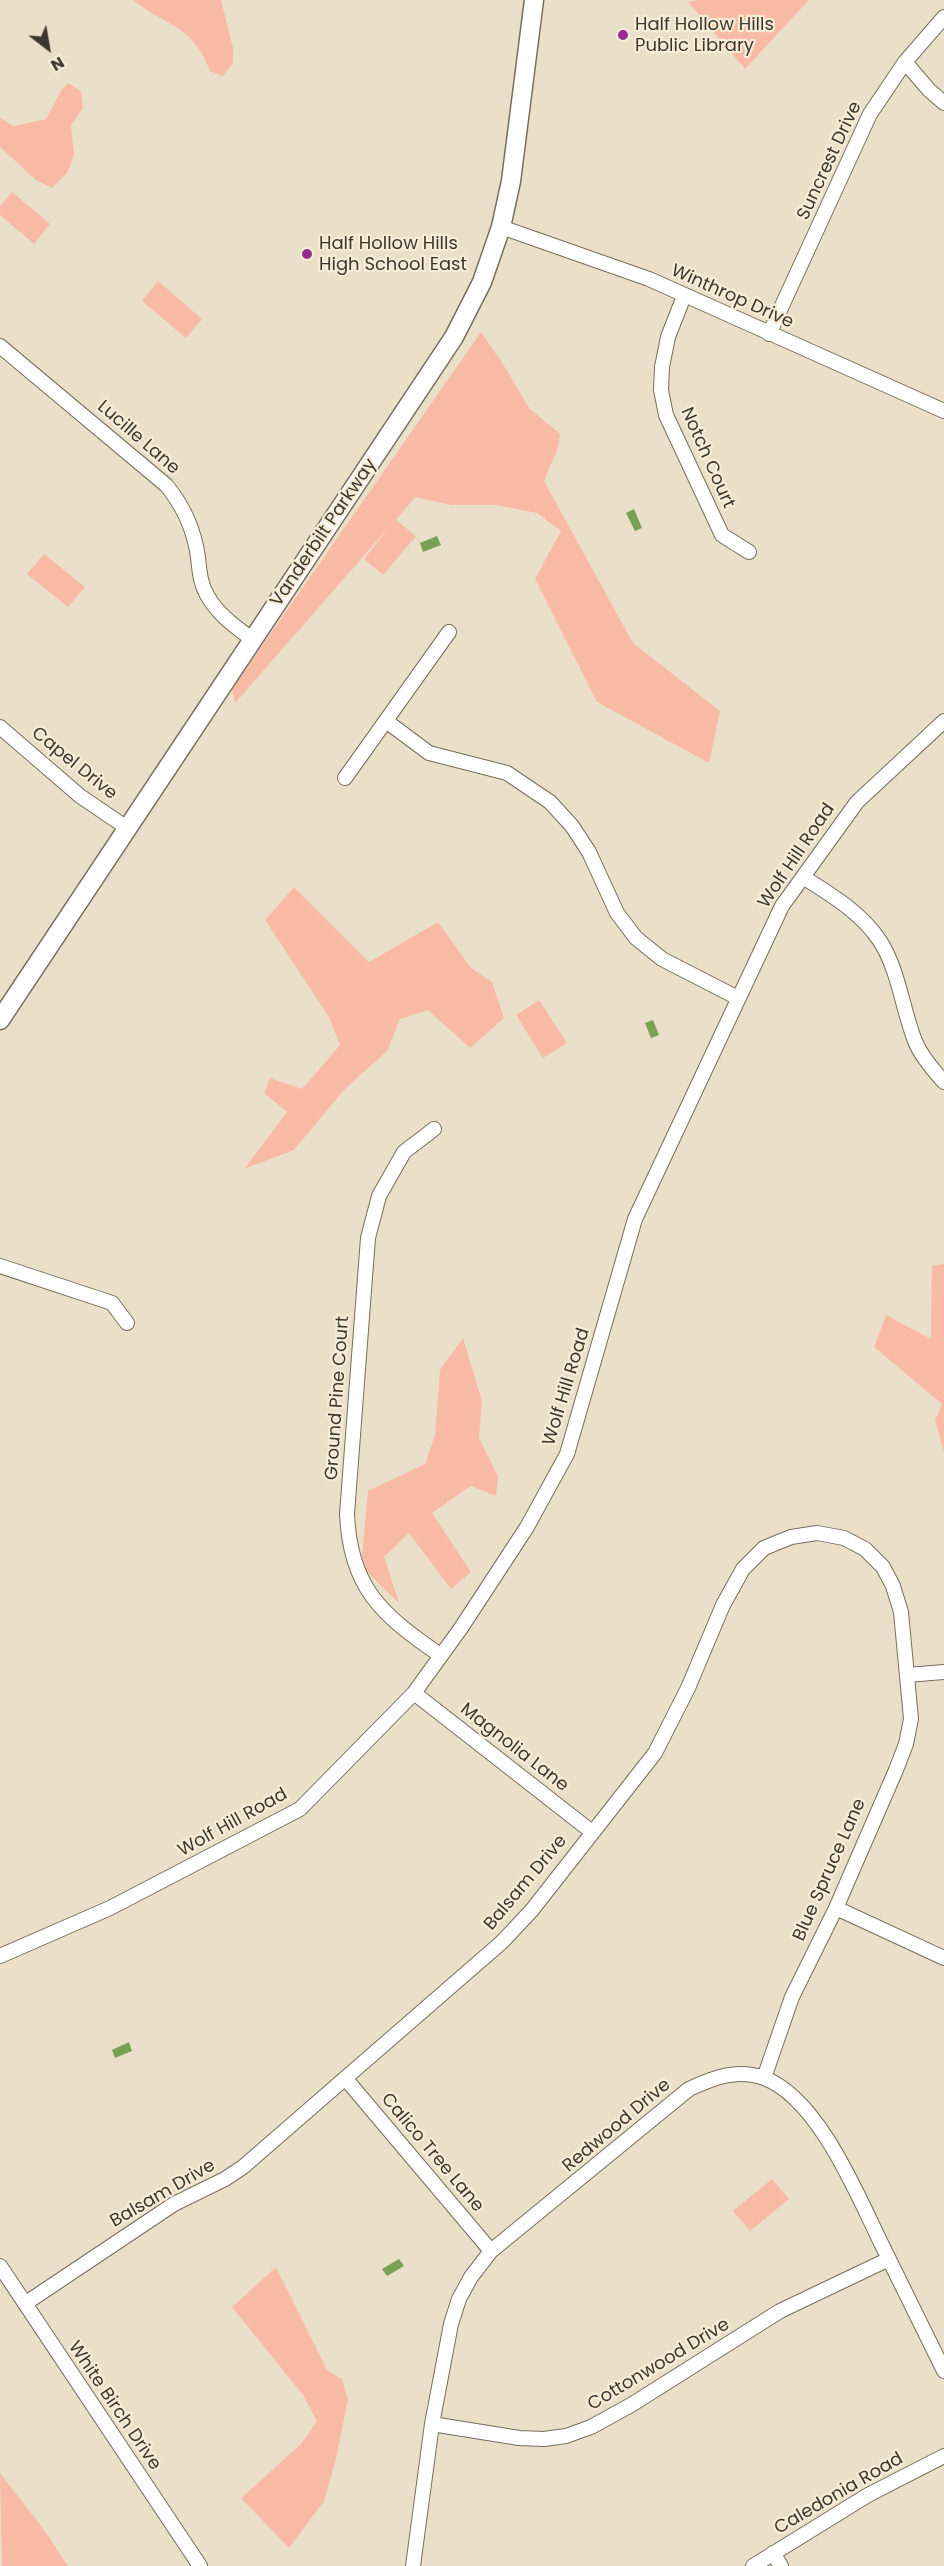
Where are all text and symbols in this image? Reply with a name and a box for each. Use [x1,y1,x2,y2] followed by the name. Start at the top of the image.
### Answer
[635,14,774,57] place label: Half Hollow Hills Public Library
[18,18,78,78] north arrow
[616,28,630,42] marker: Half Hollow Hills Public Library
[46,51,69,77] text: N
[793,98,867,224] street label: Suncrest Drive
[319,233,467,276] place label: Half Hollow Hills High School East
[300,247,314,261] marker: Half Hollow Hills High School East
[667,260,797,334] street label: Winthrop Drive
[92,396,184,480] street label: Lucille Lane
[675,404,739,512] street label: Notch Court
[266,455,382,611] street label: Vanderbilt Parkway
[27,723,121,805] street label: Capel Drive
[754,800,840,912] street label: Wolf Hill Road
[321,1315,355,1481] street label: Ground Pine Court
[539,1326,595,1448] street label: Wolf Hill Road
[456,1699,572,1797] street label: Magnolia Lane
[175,1784,291,1862] street label: Wolf Hill Road
[789,1796,871,1944] street label: Blue Spruce Lane
[480,1831,572,1935] street label: Balsam Drive
[559,2075,675,2177] street label: Redwood Drive
[376,2089,488,2217] street label: Calico Tree Lane
[107,2155,219,2233] street label: Balsam Drive
[584,2314,734,2416] street label: Cottonwood Drive
[63,2338,165,2474] street label: White Birch Drive
[771,2448,907,2540] street label: Caledonia Road

